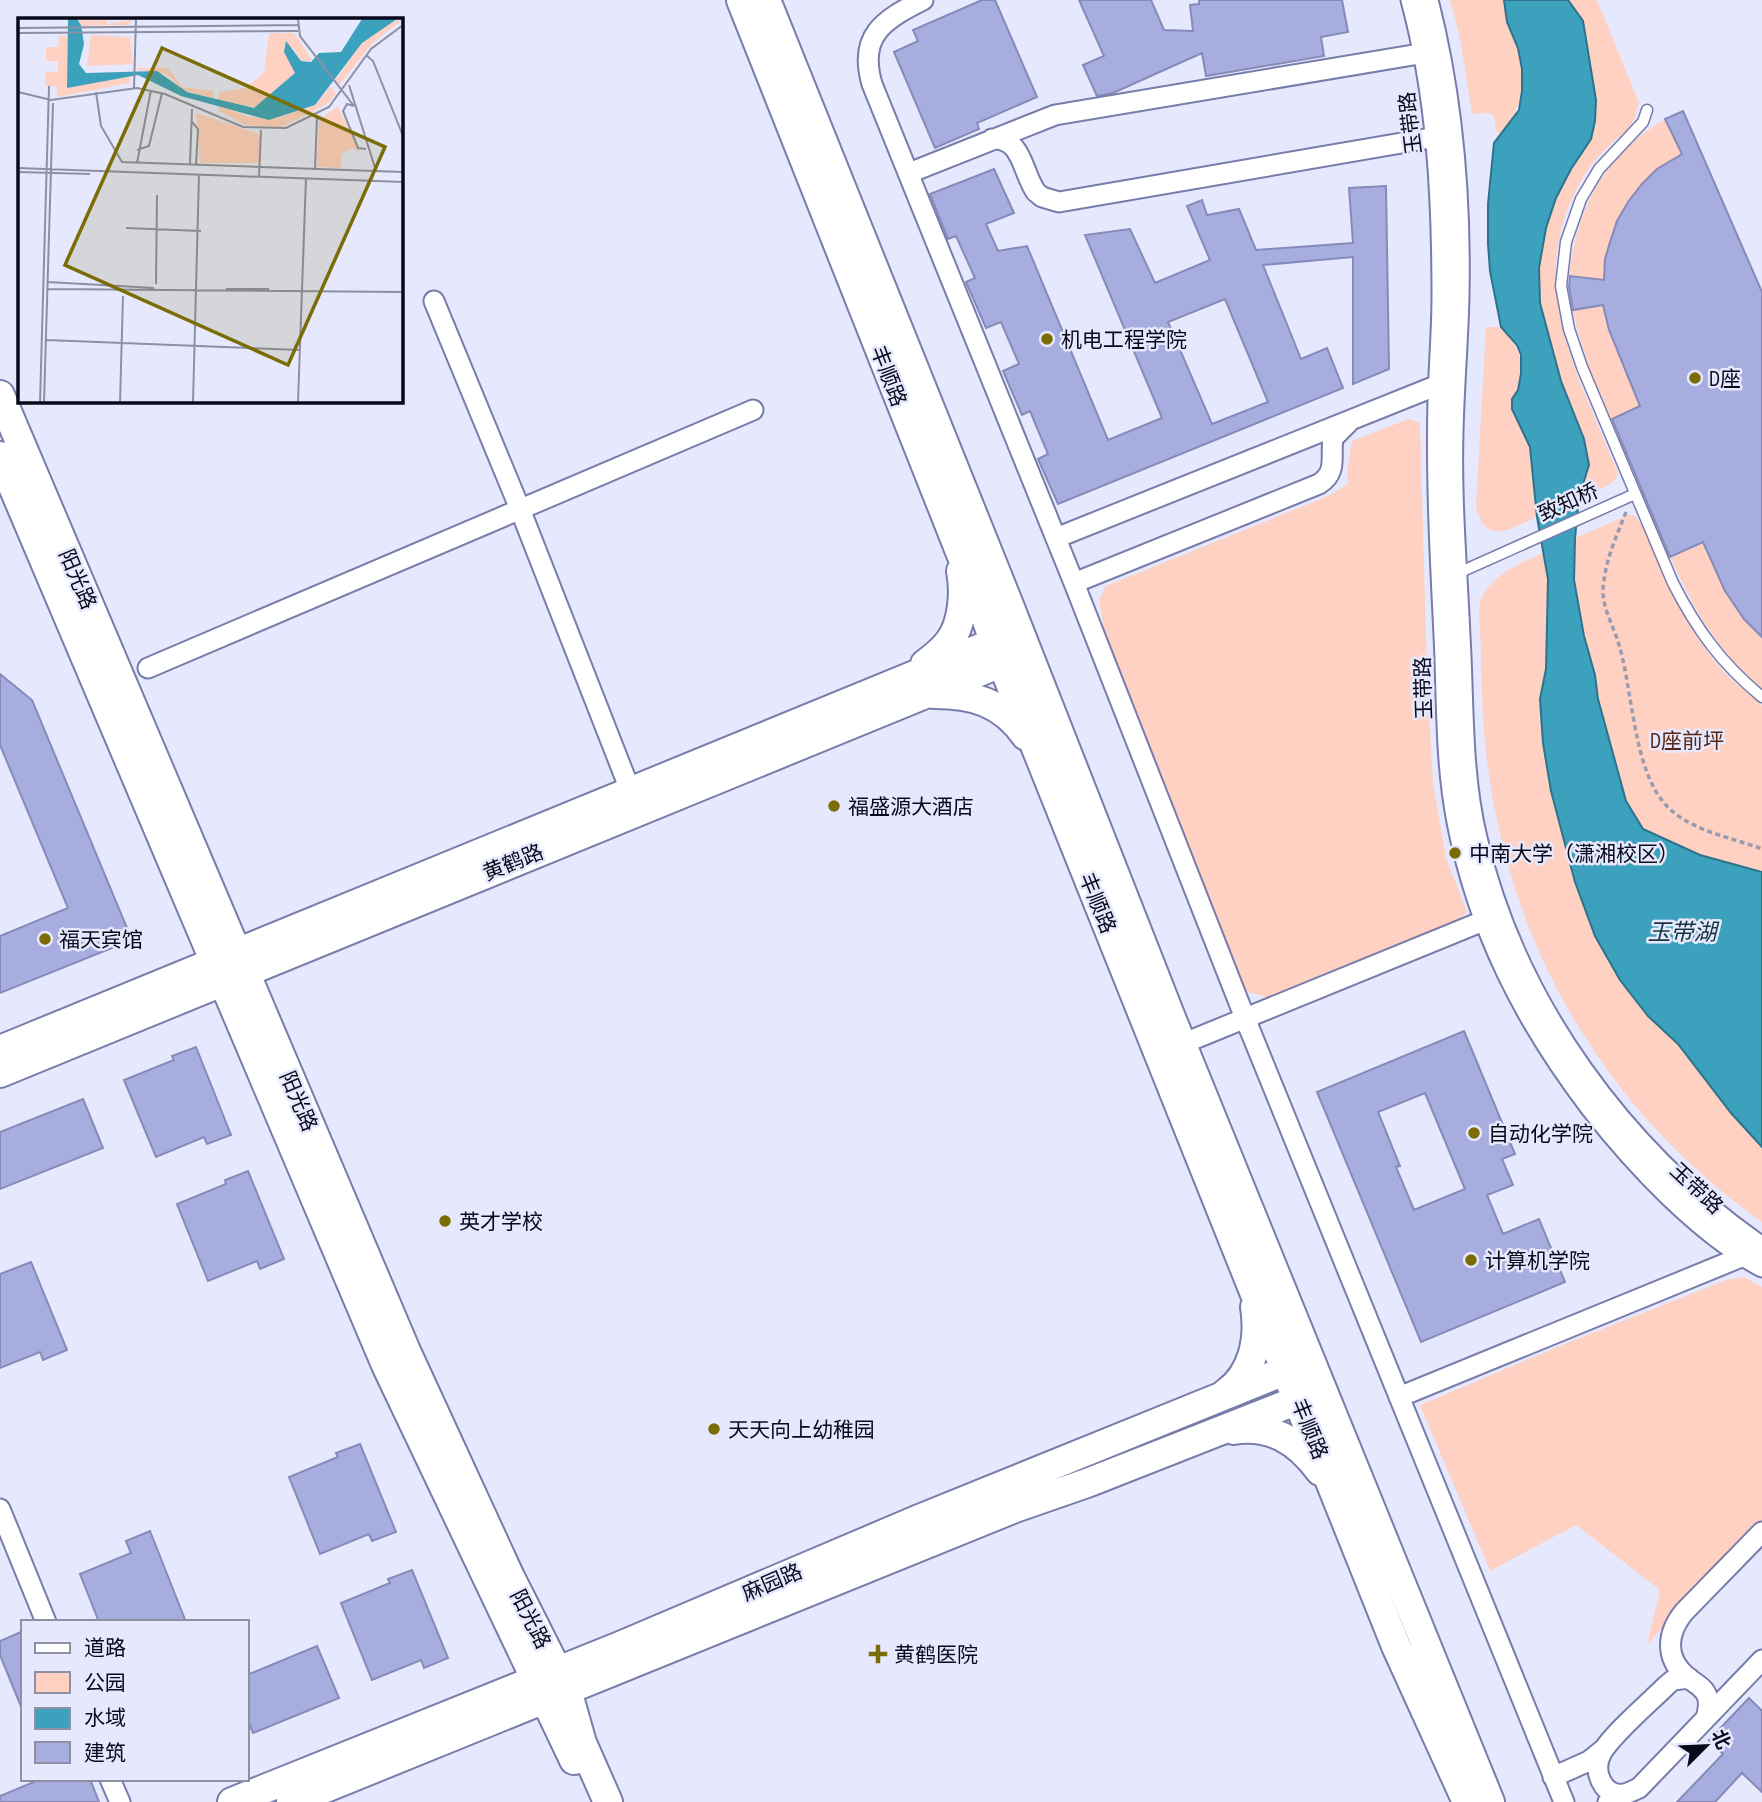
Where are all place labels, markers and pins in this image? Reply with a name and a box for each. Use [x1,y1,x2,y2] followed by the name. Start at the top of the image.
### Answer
[1061,326,1187,353] place label: 机电工程学院
[1039,331,1055,347] marker: 机电工程学院
[1709,365,1741,392] place label: D座
[1687,370,1703,386] marker: D座
[848,793,974,820] place label: 福盛源大酒店
[826,798,842,814] marker: 福盛源大酒店
[1469,840,1679,867] place label: 中南大学（潇湘校区）
[1447,845,1463,861] marker: 中南大学（潇湘校区）
[59,926,143,953] place label: 福天宾馆
[37,931,53,947] marker: 福天宾馆
[1488,1120,1593,1147] place label: 自动化学院
[1466,1125,1482,1141] marker: 自动化学院
[459,1208,543,1235] place label: 英才学校
[437,1213,453,1229] marker: 英才学校
[1485,1247,1590,1274] place label: 计算机学院
[1463,1252,1479,1268] marker: 计算机学院
[728,1416,875,1443] place label: 天天向上幼稚园
[706,1421,722,1437] marker: 天天向上幼稚园
[894,1641,978,1668] place label: 黄鹤医院
[868,1644,888,1664] marker: 黄鹤医院

